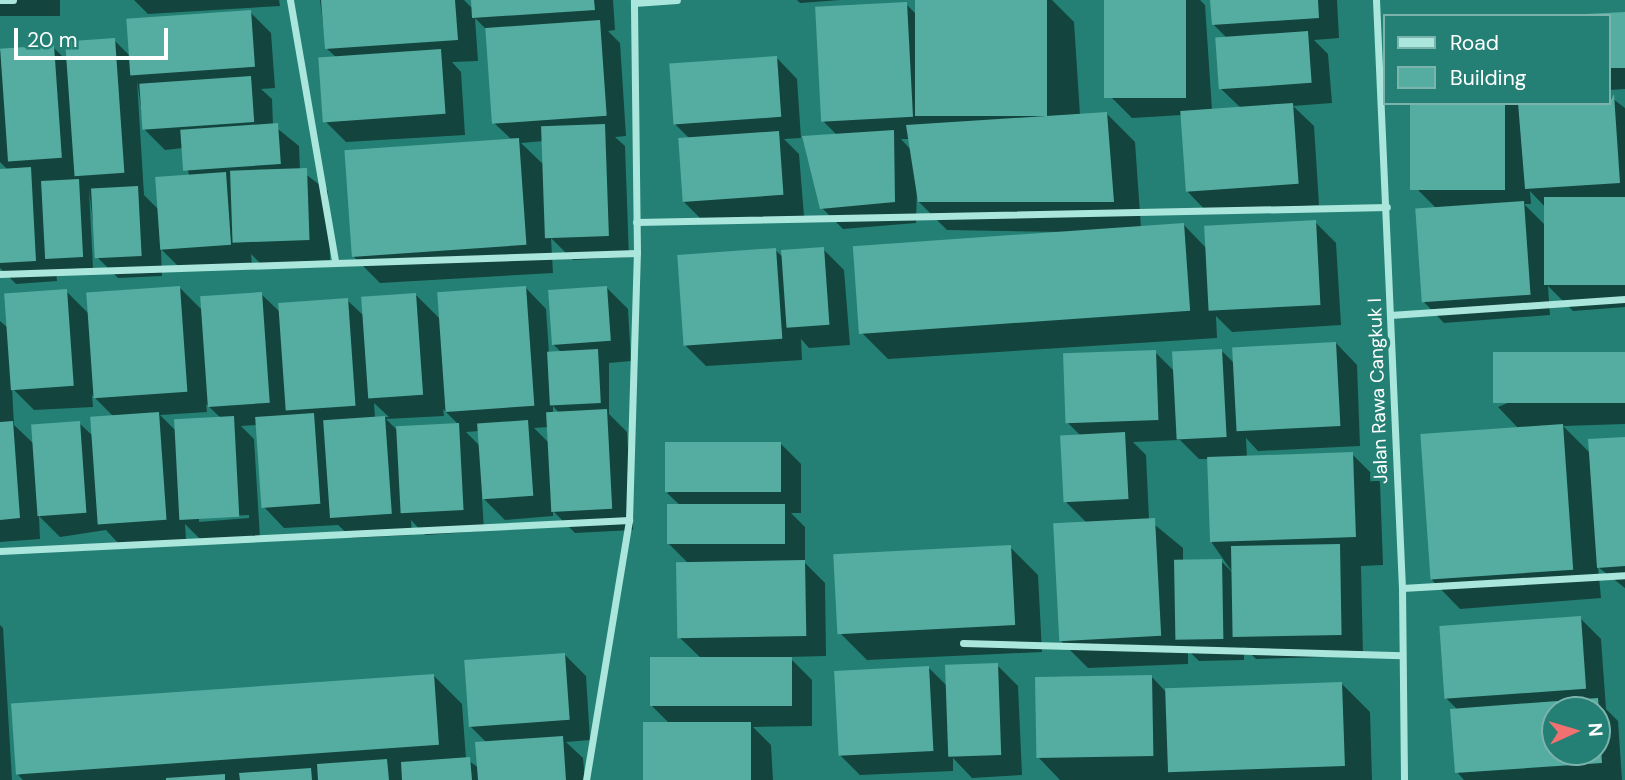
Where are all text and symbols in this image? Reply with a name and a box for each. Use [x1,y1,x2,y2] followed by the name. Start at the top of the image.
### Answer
[18,14,172,58] scale bar
[1384,14,1611,105] legend
[27,26,78,54] text: 20 m
[1450,29,1499,57] text: Road
[1450,64,1526,92] text: Building
[1363,298,1393,484] street label: Jalan Rawa Cangkuk I
[1541,696,1611,766] north arrow
[1582,722,1608,737] text: N

